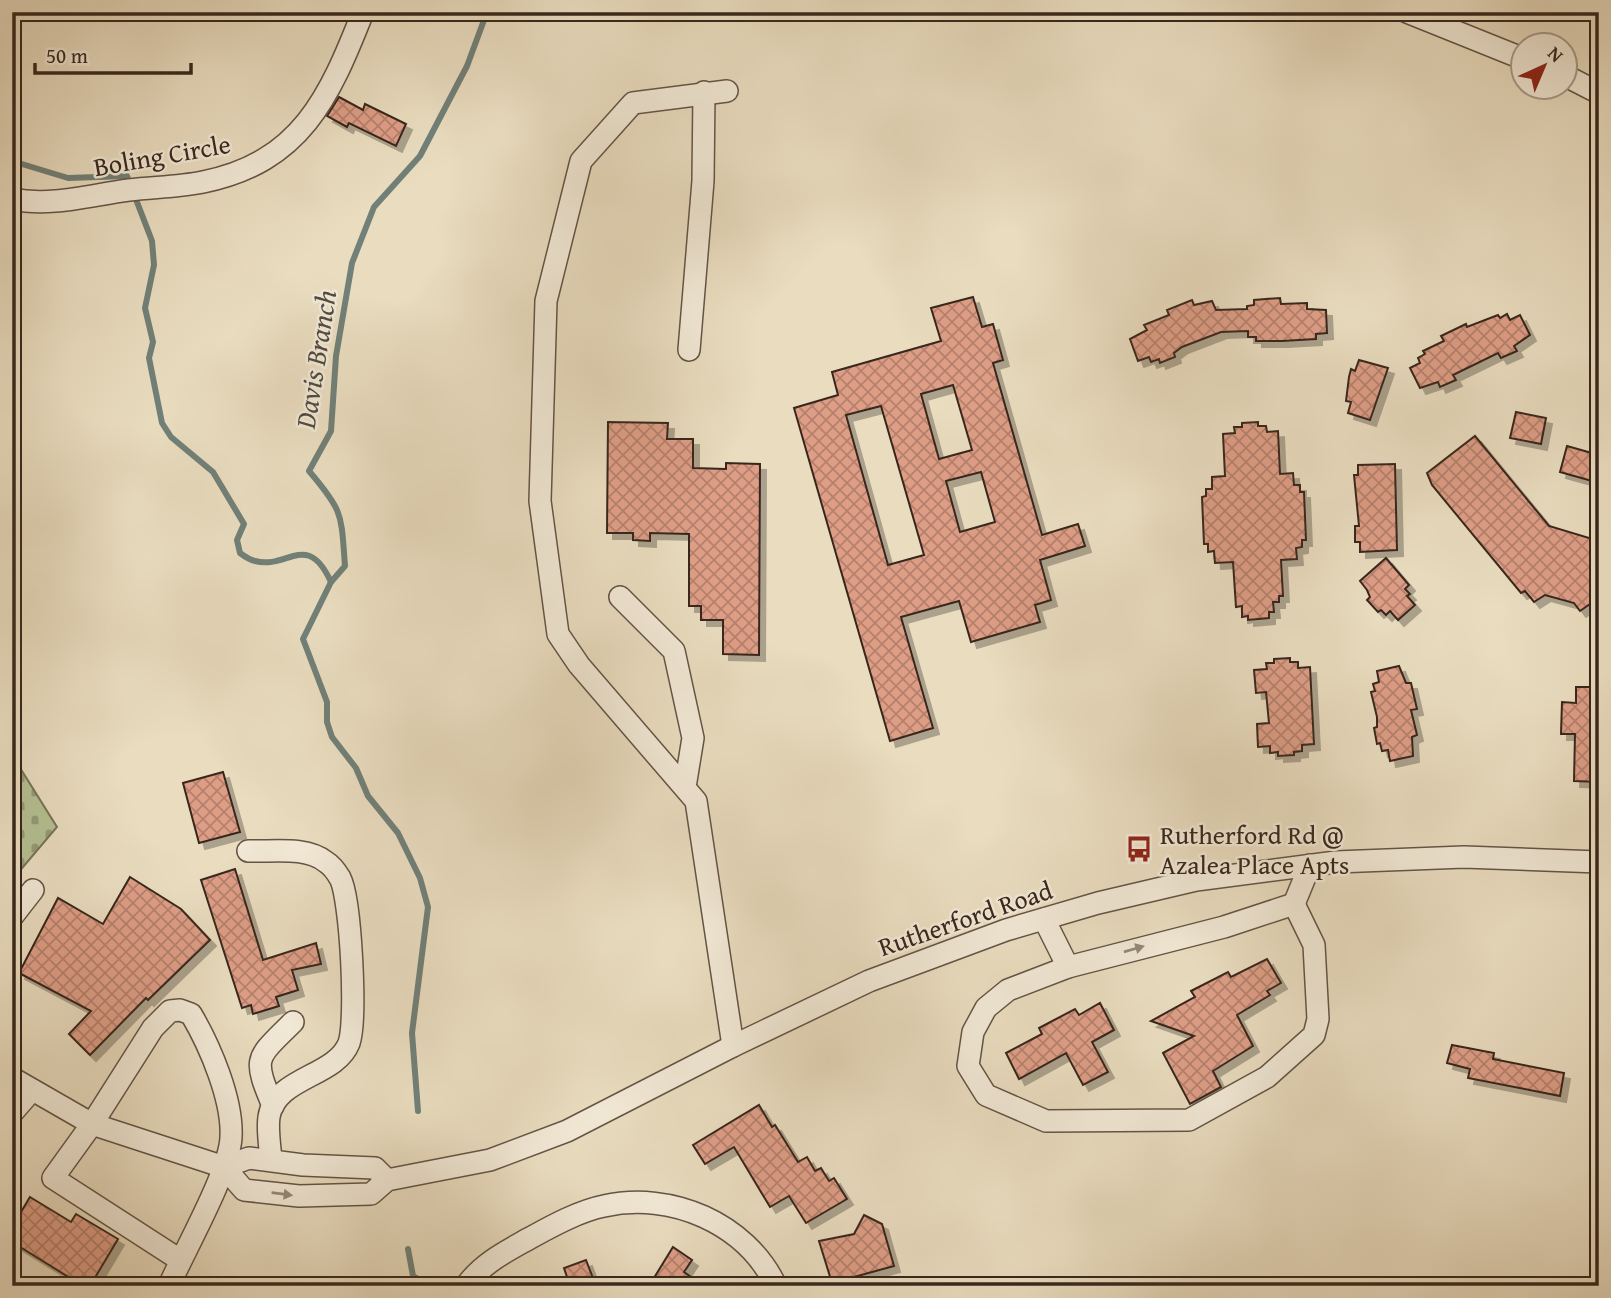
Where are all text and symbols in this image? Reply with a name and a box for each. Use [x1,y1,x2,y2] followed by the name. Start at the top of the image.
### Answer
[35,32,191,76] scale bar
[1510,32,1580,102] north arrow
[1542,39,1570,68] text: N
[46,40,88,71] text: 50 m
[91,124,233,186] street label: Boling Circle
[284,287,346,432] water label: Davis Branch
[1160,815,1349,884] place label: Rutherford Rd @ Azalea Place Apts
[1124,834,1154,864] bus stop icon: Rutherford Rd @ Azalea Place Apts
[873,870,1057,966] street label: Rutherford Road
[1124,943,1145,953] one-way arrow
[271,1189,293,1200] one-way arrow

